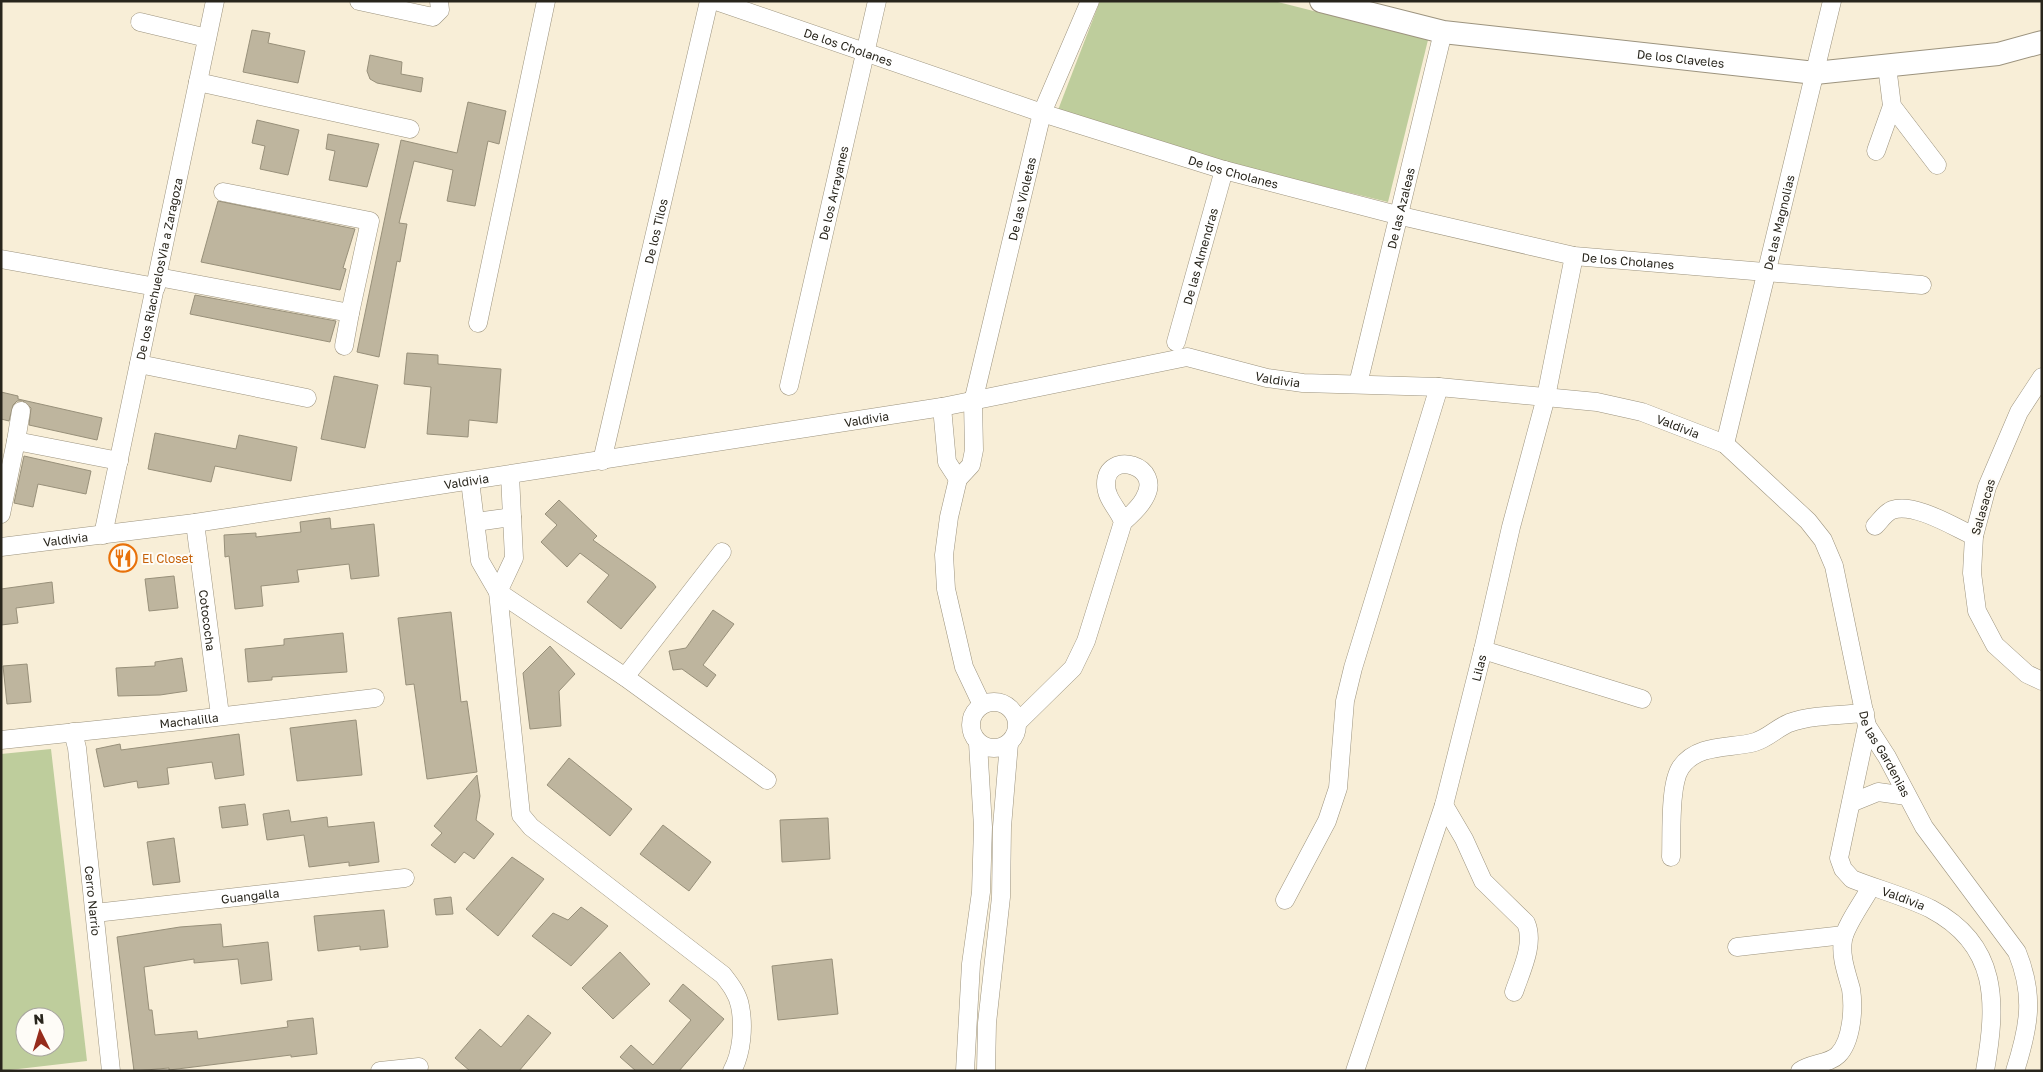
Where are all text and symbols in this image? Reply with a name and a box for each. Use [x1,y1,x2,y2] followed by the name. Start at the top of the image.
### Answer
[802,24,895,69] street label: De los Cholanes
[1636,46,1725,70] street label: De los Claveles
[815,144,851,242] street label: De los Arrayanes
[1187,152,1280,191] street label: De los Cholanes
[1004,155,1039,242] street label: De las Violetas
[1383,166,1418,250] street label: De las Azaleas
[1760,173,1797,272] street label: De las Magnolias
[132,176,185,361] street label: De los RiachuelosVia a Zaragoza
[641,197,670,265] street label: De los Tilos
[1179,206,1221,307] street label: De las Almendras
[1581,249,1675,272] street label: De los Cholanes
[1254,368,1301,390] street label: Valdivia
[843,408,890,430] street label: Valdivia
[1654,411,1702,441] street label: Valdivia
[443,470,490,492] street label: Valdivia
[1968,477,1998,537] street label: Salasacas
[42,529,89,549] street label: Valdivia
[108,543,138,573] restaurant icon: El Closet
[142,551,194,566] place label: El Closet
[196,589,219,652] street label: Cotococha
[1468,653,1489,683] street label: Lilas
[159,709,219,731] street label: Machalilla
[1857,709,1914,799] street label: De las Gardenias
[82,865,104,936] street label: Cerro Narrio
[1880,883,1928,913] street label: Valdivia
[220,885,280,906] street label: Guangalla
[15,1007,65,1057] north arrow
[33,1010,45,1027] text: N

